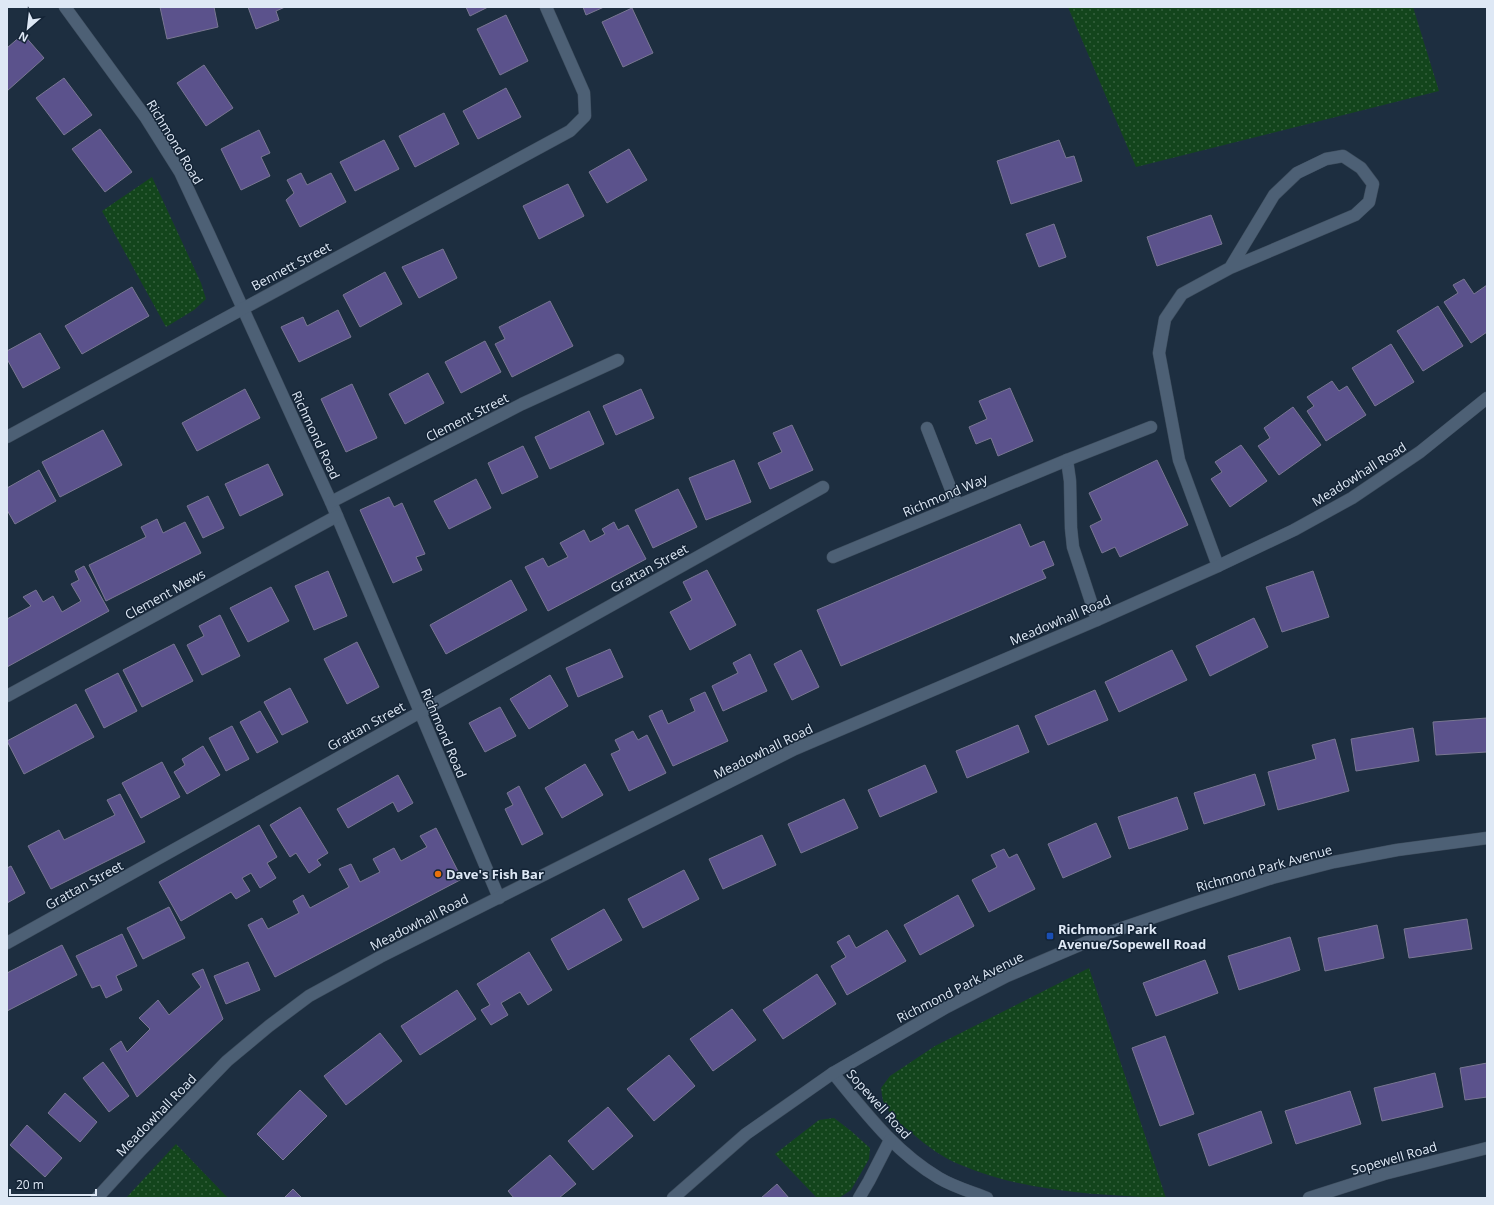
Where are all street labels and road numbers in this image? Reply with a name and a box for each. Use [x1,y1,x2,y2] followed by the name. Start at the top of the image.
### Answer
[143,96,207,188] street label: Richmond Road
[248,237,334,295] street label: Bennett Street
[288,388,344,482] street label: Richmond Road
[423,388,512,446] street label: Clement Street
[1308,438,1410,510] street label: Meadowhall Road
[900,469,991,521] street label: Richmond Way
[607,539,691,597] street label: Grattan Street
[122,564,208,624] street label: Clement Mews
[1007,591,1113,649] street label: Meadowhall Road
[417,685,471,781] street label: Richmond Road
[324,697,408,755] street label: Grattan Street
[710,719,816,783] street label: Meadowhall Road
[1194,840,1334,896] street label: Richmond Park Avenue
[42,856,126,914] street label: Grattan Street
[367,889,471,955] street label: Meadowhall Road
[893,947,1027,1027] street label: Richmond Park Avenue
[843,1065,915,1143] street label: Sopewell Road
[112,1070,200,1160] street label: Meadowhall Road
[1349,1137,1439,1179] street label: Sopewell Road

